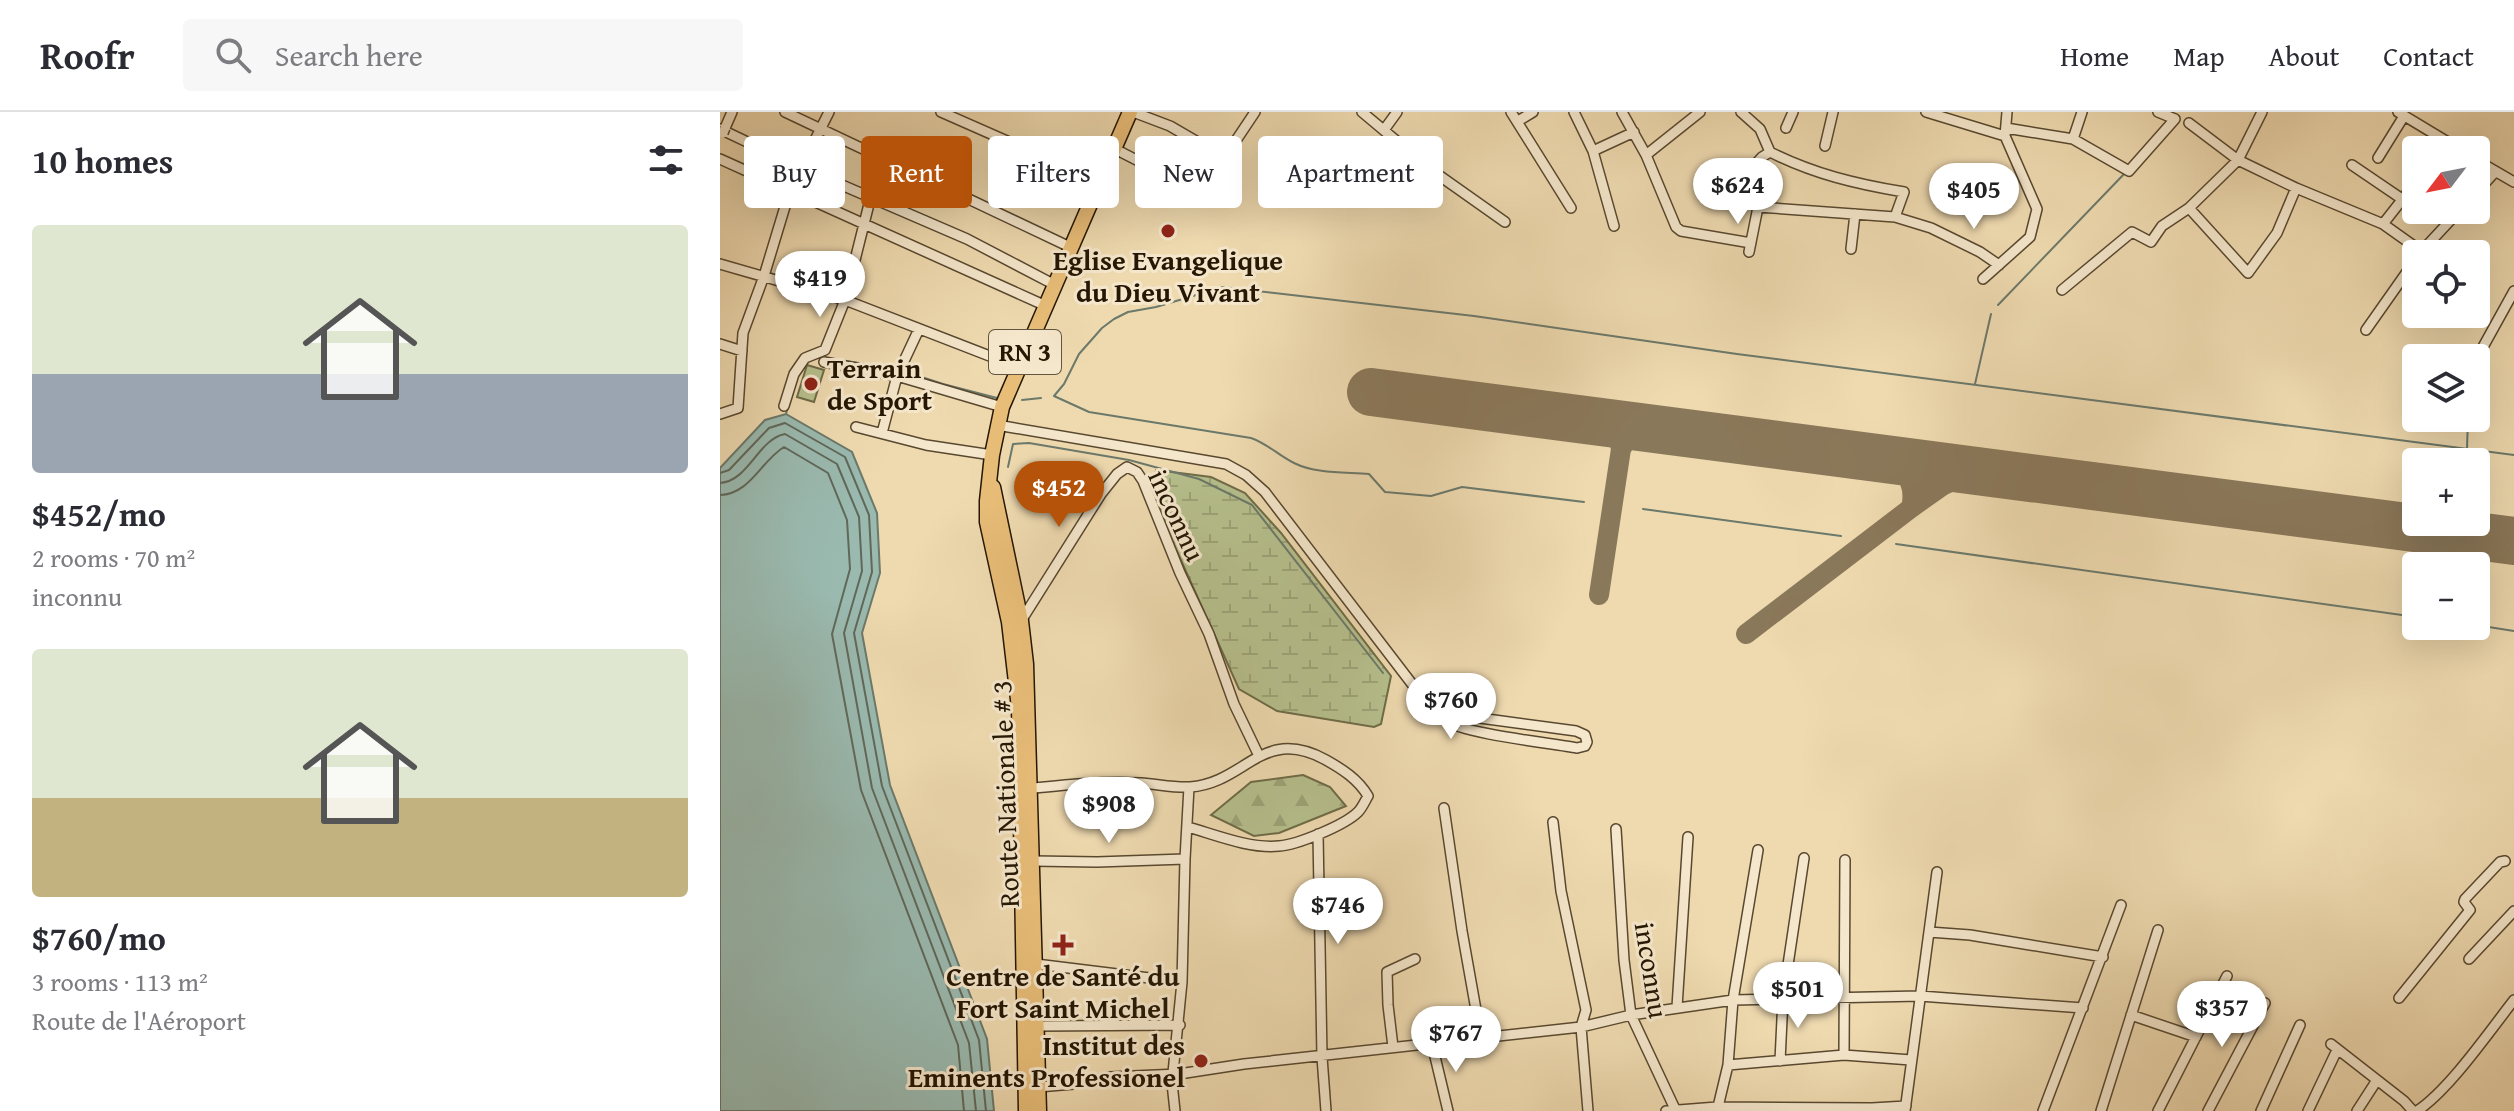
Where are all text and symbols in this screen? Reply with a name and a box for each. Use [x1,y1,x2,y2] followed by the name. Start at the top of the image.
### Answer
[183,19,743,91] search box
[40,27,135,83] text: Roofr
[211,33,255,77] icon: search
[275,33,423,77] text: Search here
[2060,35,2129,76] text: Home
[2173,35,2225,76] text: Map
[2269,35,2339,76] text: About
[2383,35,2474,76] text: Contact
[32,136,173,185] text: 10 homes
[744,136,845,208] chip: Buy
[861,136,972,208] chip: Rent
[988,136,1119,208] chip: Filters
[1135,136,1242,208] chip: New
[1258,136,1443,208] chip: Apartment
[2402,136,2490,224] north arrow
[2402,136,2490,640] map controls
[644,138,688,182] icon: filters
[1691,158,1785,226] pin: $624
[1927,163,2021,231] pin: $405
[1711,164,1765,203] text: $624
[1947,169,2001,208] text: $405
[1159,222,1177,240] marker: Eglise Evangelique du Dieu Vivant
[1053,239,1283,312] place label: Eglise Evangelique du Dieu Vivant
[2402,240,2490,328] button: locate
[773,251,867,319] pin: $419
[793,257,847,296] text: $419
[288,277,432,421] icon: home
[989,330,1061,374] road number: RN 3
[2402,344,2490,432] button: layers
[827,347,932,420] place label: Terrain de Sport
[802,375,820,393] marker: Terrain de Sport
[2402,448,2490,536] button: +
[1012,461,1106,529] pin: $452
[1138,462,1217,567] street label: inconnu
[1032,467,1086,506] text: $452
[32,489,166,538] text: $452/mo
[32,538,195,577] text: 2 rooms · 70 m²
[2402,552,2490,640] button: −
[32,577,122,616] text: inconnu
[1404,673,1498,741] pin: $760
[1424,679,1478,718] text: $760
[980,680,1029,908] street label: Route Nationale # 3
[288,701,432,845] icon: home
[1062,777,1156,845] pin: $908
[1082,783,1136,822] text: $908
[1291,878,1385,946] pin: $746
[1311,884,1365,923] text: $746
[32,913,166,962] text: $760/mo
[1625,919,1680,1021] street label: inconnu
[1052,934,1074,956] marker: Centre de Santé du Fort Saint Michel
[946,955,1180,1028] place label: Centre de Santé du Fort Saint Michel
[32,962,208,1001] text: 3 rooms · 113 m²
[1751,962,1845,1030] pin: $501
[1771,968,1825,1007] text: $501
[2175,981,2269,1049] pin: $357
[2195,987,2249,1026] text: $357
[32,1001,246,1040] text: Route de l'Aéroport
[1409,1006,1503,1074] pin: $767
[1429,1012,1483,1051] text: $767
[908,1024,1185,1097] place label: Institut des Eminents Professionel
[1192,1052,1210,1070] marker: Institut des Eminents Professionel

